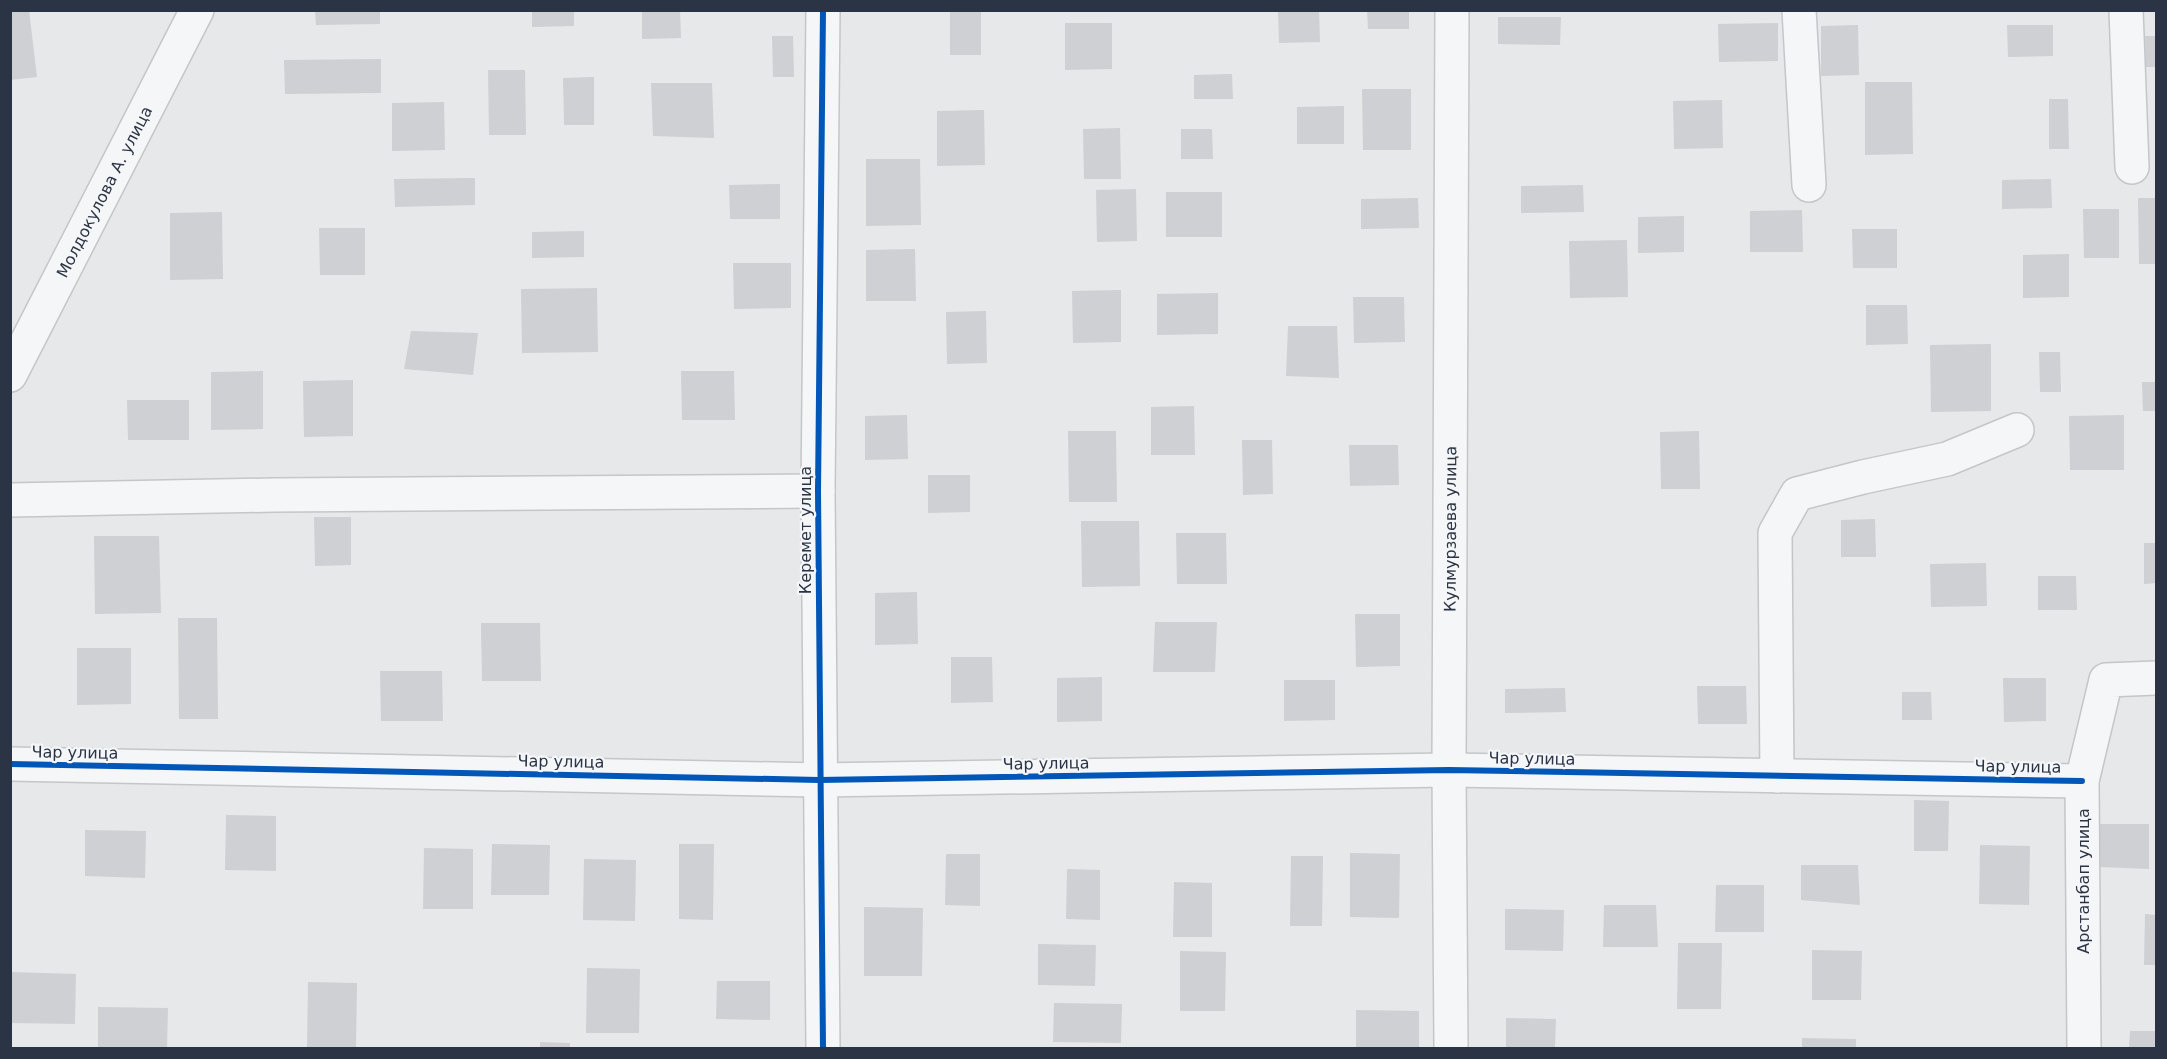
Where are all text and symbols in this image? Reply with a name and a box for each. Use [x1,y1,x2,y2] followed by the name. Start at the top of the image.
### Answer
[53,103,156,281] street label: Молдокулова А. улица
[1441,446,1460,612] street label: Кулмурзаева улица
[796,466,815,594] street label: Керемет улица
[31,742,119,763] street label: Чар улица
[1488,748,1576,769] street label: Чар улица
[517,751,605,772] street label: Чар улица
[1002,753,1090,774] street label: Чар улица
[1974,756,2062,777] street label: Чар улица
[2074,808,2093,954] street label: Арстанбап улица

